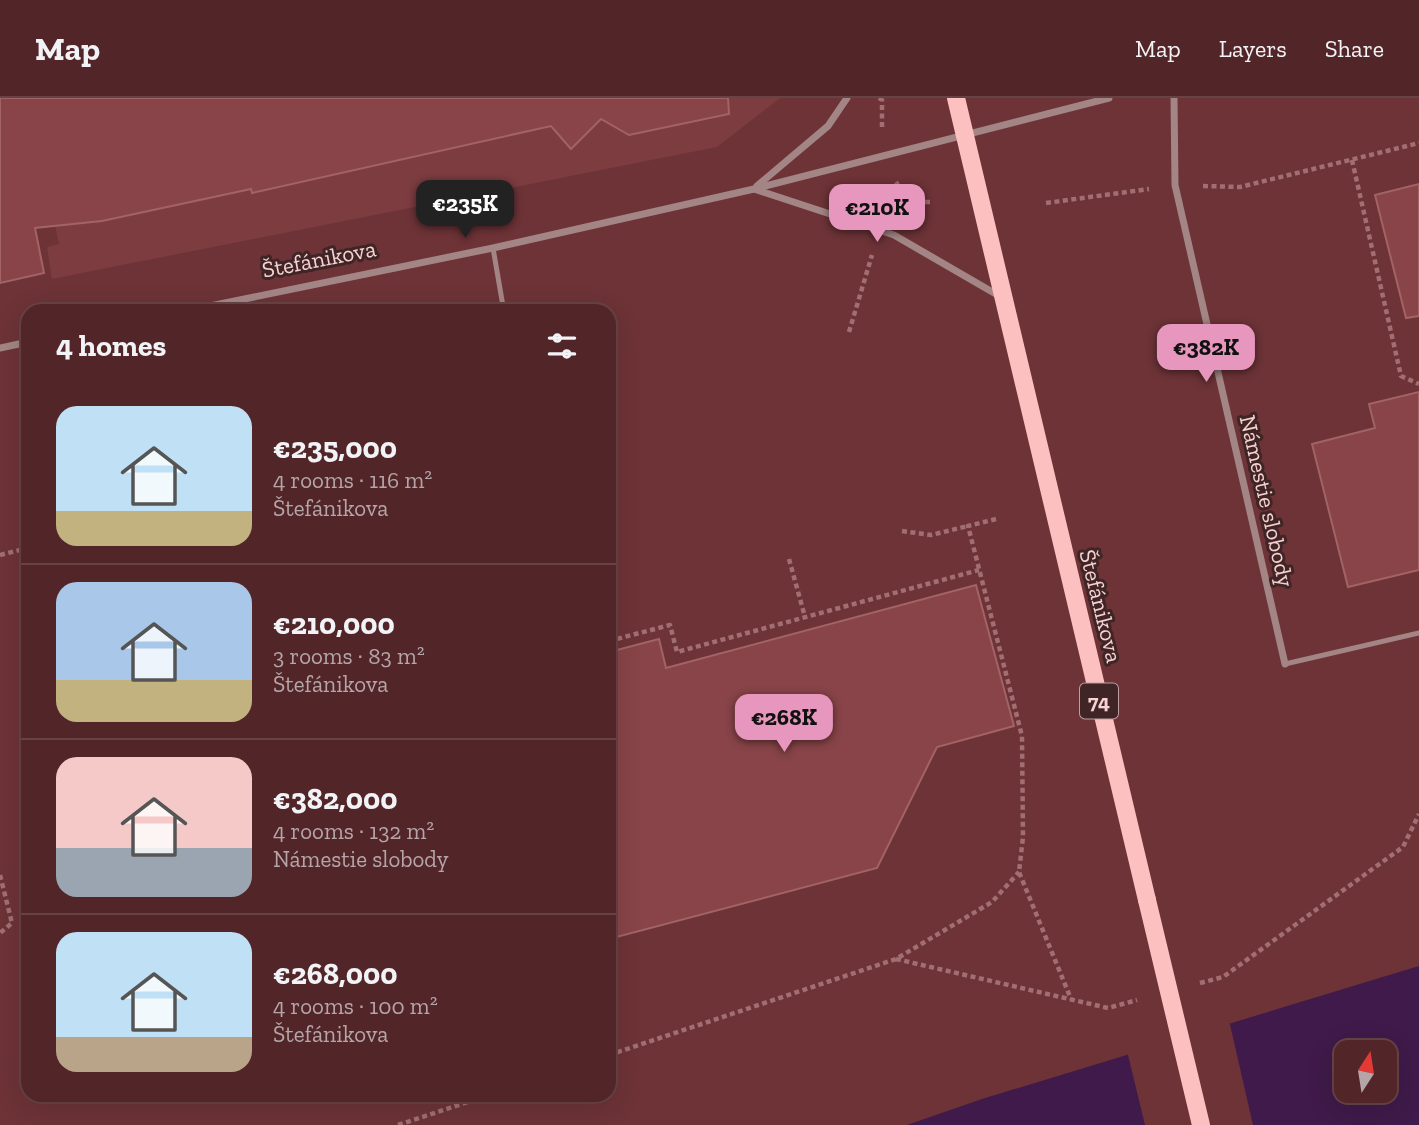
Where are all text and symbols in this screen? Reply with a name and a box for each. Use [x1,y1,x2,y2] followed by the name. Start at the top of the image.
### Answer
[35,29,100,68] text: Map
[1135,34,1181,63] text: Map
[1219,34,1287,63] text: Layers
[1325,34,1384,63] text: Share
[416,180,514,240] pin: €235K
[828,184,926,244] pin: €210K
[432,189,498,217] text: €235K
[845,193,909,221] text: €210K
[260,234,378,284] street label: Štefánikova
[1157,324,1255,384] pin: €382K
[543,327,581,365] icon: filters
[56,328,166,364] text: 4 homes
[1173,333,1239,361] text: €382K
[1234,412,1300,590] street label: Námestie slobody
[273,430,397,466] text: €235,000
[112,434,196,518] icon: home
[273,466,432,494] text: 4 rooms · 116 m²
[273,494,388,522] text: Štefánikova
[1073,547,1129,665] street label: Štefánikova
[273,606,395,642] text: €210,000
[112,610,196,694] icon: home
[273,642,425,670] text: 3 rooms · 83 m²
[273,670,388,698] text: Štefánikova
[1080,684,1118,718] road number: 74
[735,694,833,754] pin: €268K
[751,703,817,731] text: €268K
[273,781,398,817] text: €382,000
[112,785,196,869] icon: home
[273,817,434,845] text: 4 rooms · 132 m²
[273,845,449,873] text: Námestie slobody
[273,956,398,992] text: €268,000
[112,960,196,1044] icon: home
[273,992,438,1020] text: 4 rooms · 100 m²
[273,1020,388,1048] text: Štefánikova
[1334,1040,1396,1102] north arrow
[1334,1040,1397,1103] map controls

